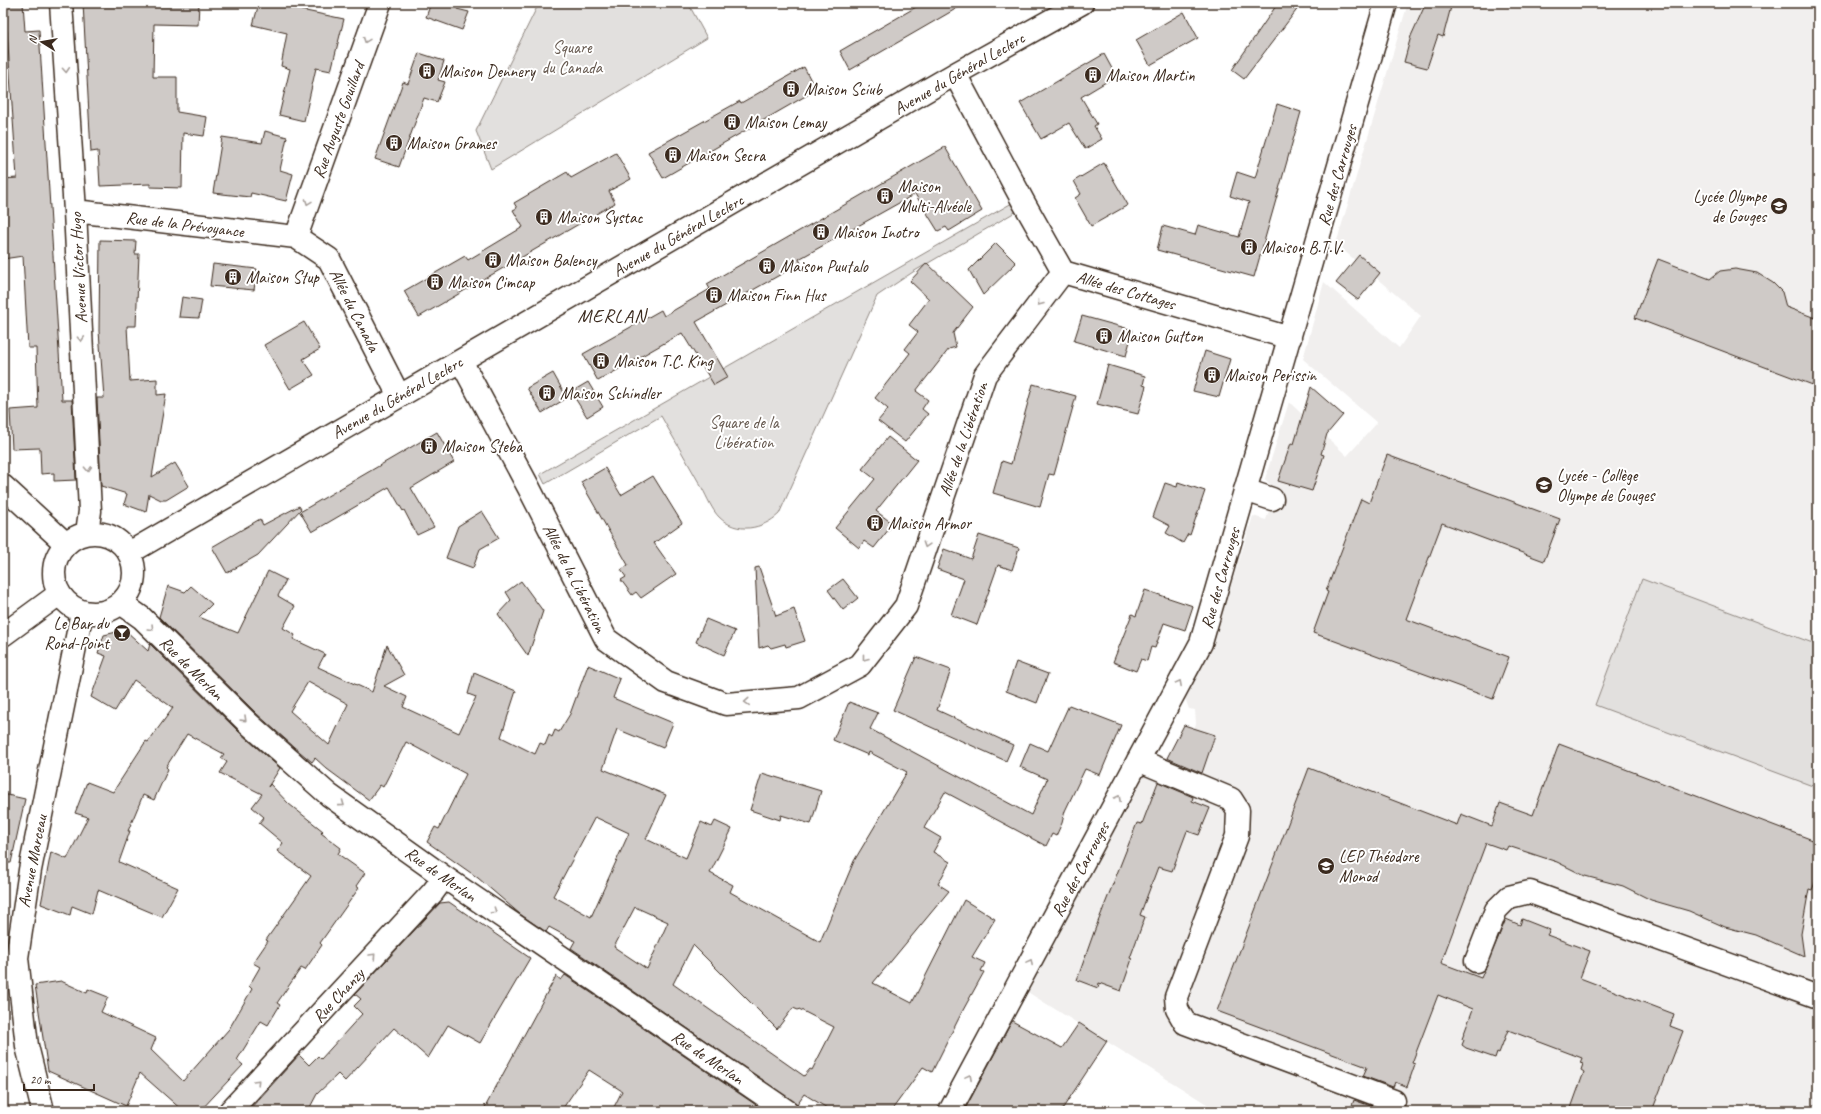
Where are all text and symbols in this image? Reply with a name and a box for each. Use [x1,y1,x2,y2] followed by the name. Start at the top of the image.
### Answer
[22,22,62,62] north arrow
[890,27,1029,119] street label: Avenue du Général Leclerc
[25,33,40,45] text: N
[363,36,371,43] one-way arrow
[542,37,604,78] park label: Square du Canada
[308,57,370,181] street label: Rue Auguste Gouillard
[417,61,437,81] building icon: Maison Dennery
[440,61,536,82] place label: Maison Dennery
[1083,65,1103,85] building icon: Maison Martin
[1106,65,1195,86] place label: Maison Martin
[61,67,70,73] one-way arrow
[781,79,801,99] building icon: Maison Sciub
[804,79,883,100] place label: Maison Sciub
[722,112,742,132] building icon: Maison Lemay
[745,112,828,133] place label: Maison Lemay
[1313,120,1363,228] street label: Rue des Carrouges
[384,133,404,153] building icon: Maison Grames
[407,133,497,154] place label: Maison Grames
[663,145,683,165] building icon: Maison Secra
[686,145,766,166] place label: Maison Secra
[898,176,972,217] place label: Maison Multi-Alvéole
[875,186,895,206] building icon: Maison Multi-Alvéole
[1693,186,1768,227] place label: Lycée Olympe de Gouges
[609,189,748,281] street label: Avenue du Général Leclerc
[1769,196,1789,216] school or university icon: Lycée Olympe de Gouges
[305,198,313,205] one-way arrow
[125,207,246,242] street label: Rue de la Prévoyance
[534,207,554,227] building icon: Maison Systac
[557,207,643,228] place label: Maison Systac
[65,211,92,324] street label: Avenue Victor Hugo
[811,222,831,242] building icon: Maison Inotro
[834,222,921,243] place label: Maison Inotro
[1239,237,1259,257] building icon: Maison B.T.V.
[1262,237,1344,258] place label: Maison B.T.V.
[483,250,503,270] building icon: Maison Balency
[506,250,598,271] place label: Maison Balency
[757,256,777,276] building icon: Maison Puutalo
[780,256,869,277] place label: Maison Puutalo
[325,265,385,356] street label: Allée du Canada
[1074,266,1180,315] street label: Allée des Cottages
[223,267,243,287] building icon: Maison Stup
[246,267,321,288] place label: Maison Stup
[425,272,445,292] building icon: Maison Cimcap
[448,272,536,293] place label: Maison Cimcap
[704,285,724,305] building icon: Maison Finn Hus
[727,285,827,306] place label: Maison Finn Hus
[1037,299,1044,306] one-way arrow
[578,304,648,328] district label: MERLAN
[1094,326,1114,346] building icon: Maison Gutton
[1117,326,1203,347] place label: Maison Gutton
[77,336,85,342] one-way arrow
[328,351,467,443] street label: Avenue du Général Leclerc
[591,351,611,371] building icon: Maison T.C. King
[614,351,715,372] place label: Maison T.C. King
[1202,365,1222,385] building icon: Maison Perissin
[1225,365,1318,386] place label: Maison Perissin
[934,378,993,499] street label: Allée de la Libération
[537,383,557,403] building icon: Maison Schindler
[560,383,663,404] place label: Maison Schindler
[709,412,780,453] park label: Square de la Libération
[419,436,439,456] building icon: Maison Steba
[442,436,523,457] place label: Maison Steba
[1557,465,1656,506] place label: Lycée - Collège Olympe de Gouges
[83,466,92,472] one-way arrow
[1534,475,1554,495] school or university icon: Lycée - Collège Olympe de Gouges
[865,513,885,533] building icon: Maison Armor
[888,513,973,534] place label: Maison Armor
[538,520,612,637] street label: Allée de la Libération
[1196,523,1246,631] street label: Rue des Carrouges
[923,542,931,549] one-way arrow
[44,613,111,654] place label: Le Bar du Rond-Point
[112,623,132,643] bar icon: Le Bar du Rond-Point
[146,623,154,630] one-way arrow
[155,632,229,706] street label: Rue de Merlan
[863,653,870,660] one-way arrow
[1174,680,1182,688] one-way arrow
[744,697,750,706] one-way arrow
[239,714,247,722] one-way arrow
[1113,795,1120,802] one-way arrow
[337,799,344,806] one-way arrow
[13,811,52,909] street label: Avenue Marceau
[1047,816,1115,920] street label: Rue des Carrouges
[401,842,481,907] street label: Rue de Merlan
[1339,846,1420,887] place label: LEP Théodore Monod
[1316,856,1336,876] school or university icon: LEP Théodore Monod
[490,906,497,914] one-way arrow
[369,953,376,961] one-way arrow
[1025,959,1033,966] one-way arrow
[308,963,370,1027] street label: Rue Chanzy
[668,1026,749,1090] street label: Rue de Merlan
[24,1066,94,1092] scale bar
[30,1072,52,1088] text: 20 m
[964,1073,971,1081] one-way arrow
[252,1080,259,1087] one-way arrow

